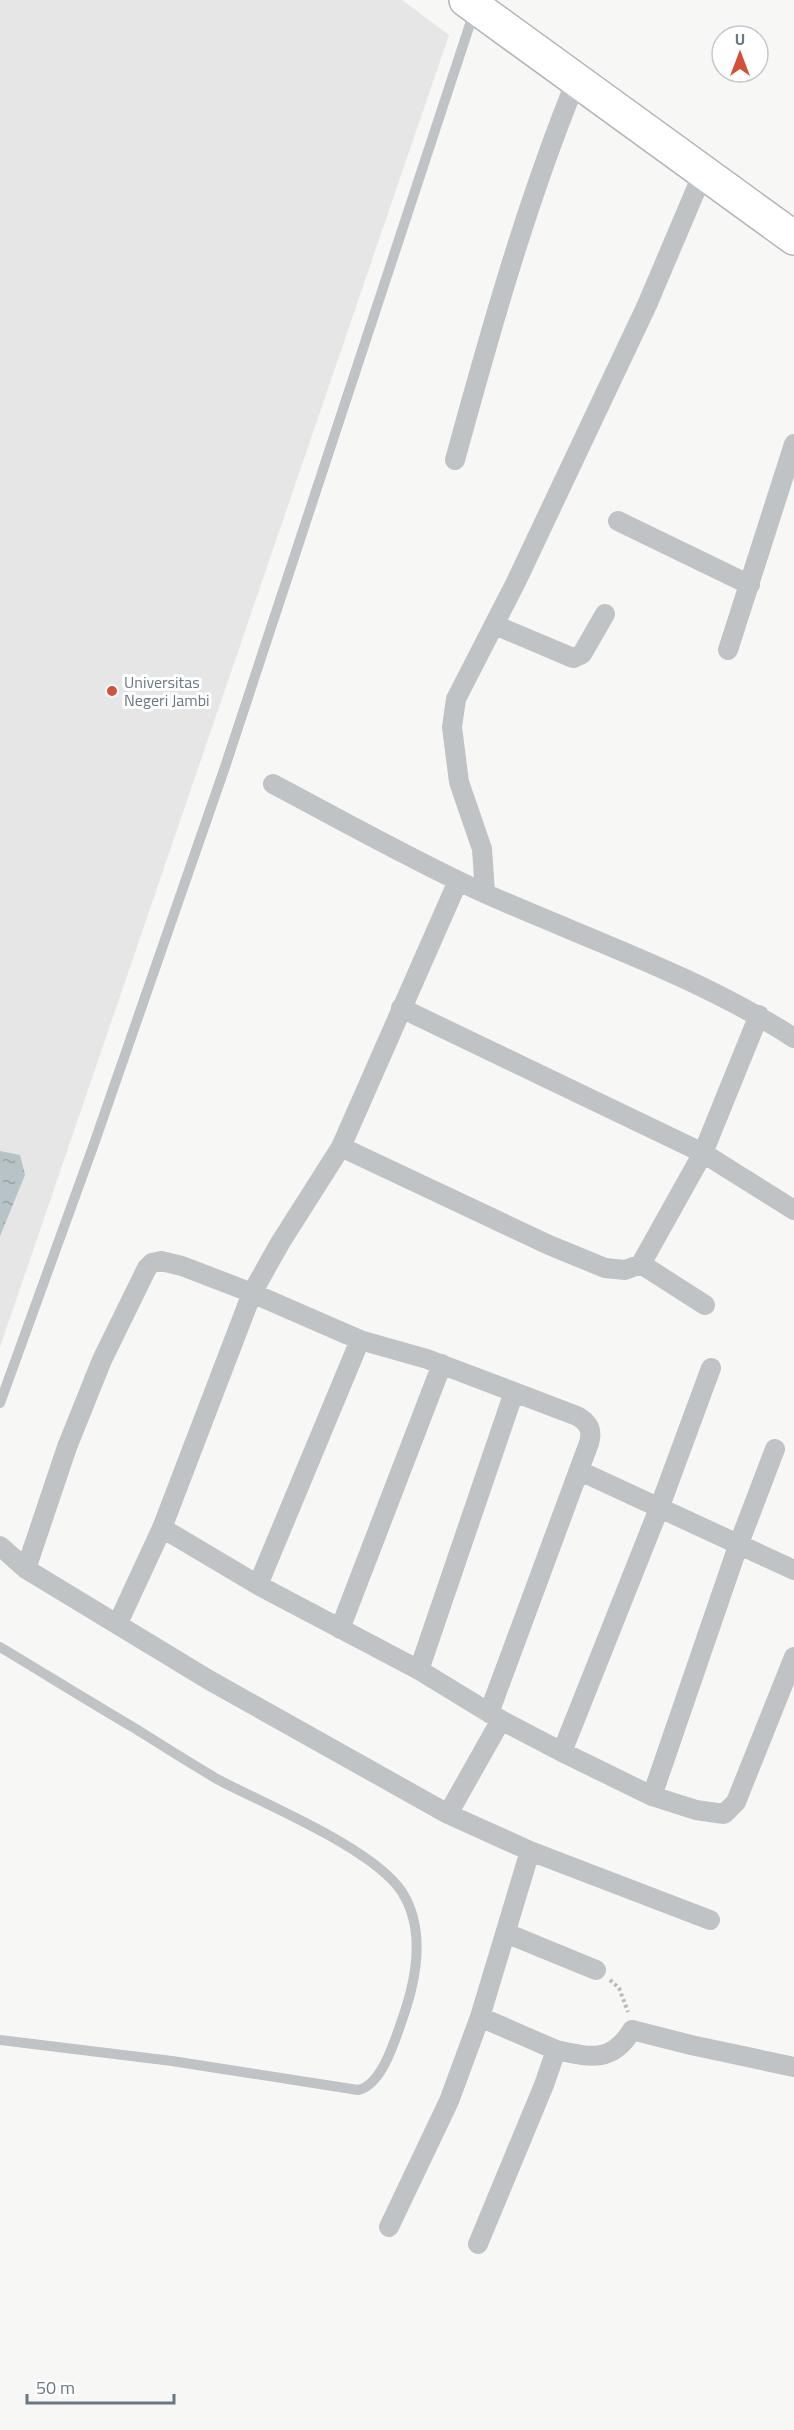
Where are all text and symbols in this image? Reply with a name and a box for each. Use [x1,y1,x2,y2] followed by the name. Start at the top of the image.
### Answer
[710,24,770,84] north arrow
[735,27,745,51] text: U
[124,670,210,712] place label: Universitas Negeri Jambi
[105,684,119,698] marker: Universitas Negeri Jambi
[27,2367,174,2405] scale bar
[36,2374,75,2401] text: 50 m

